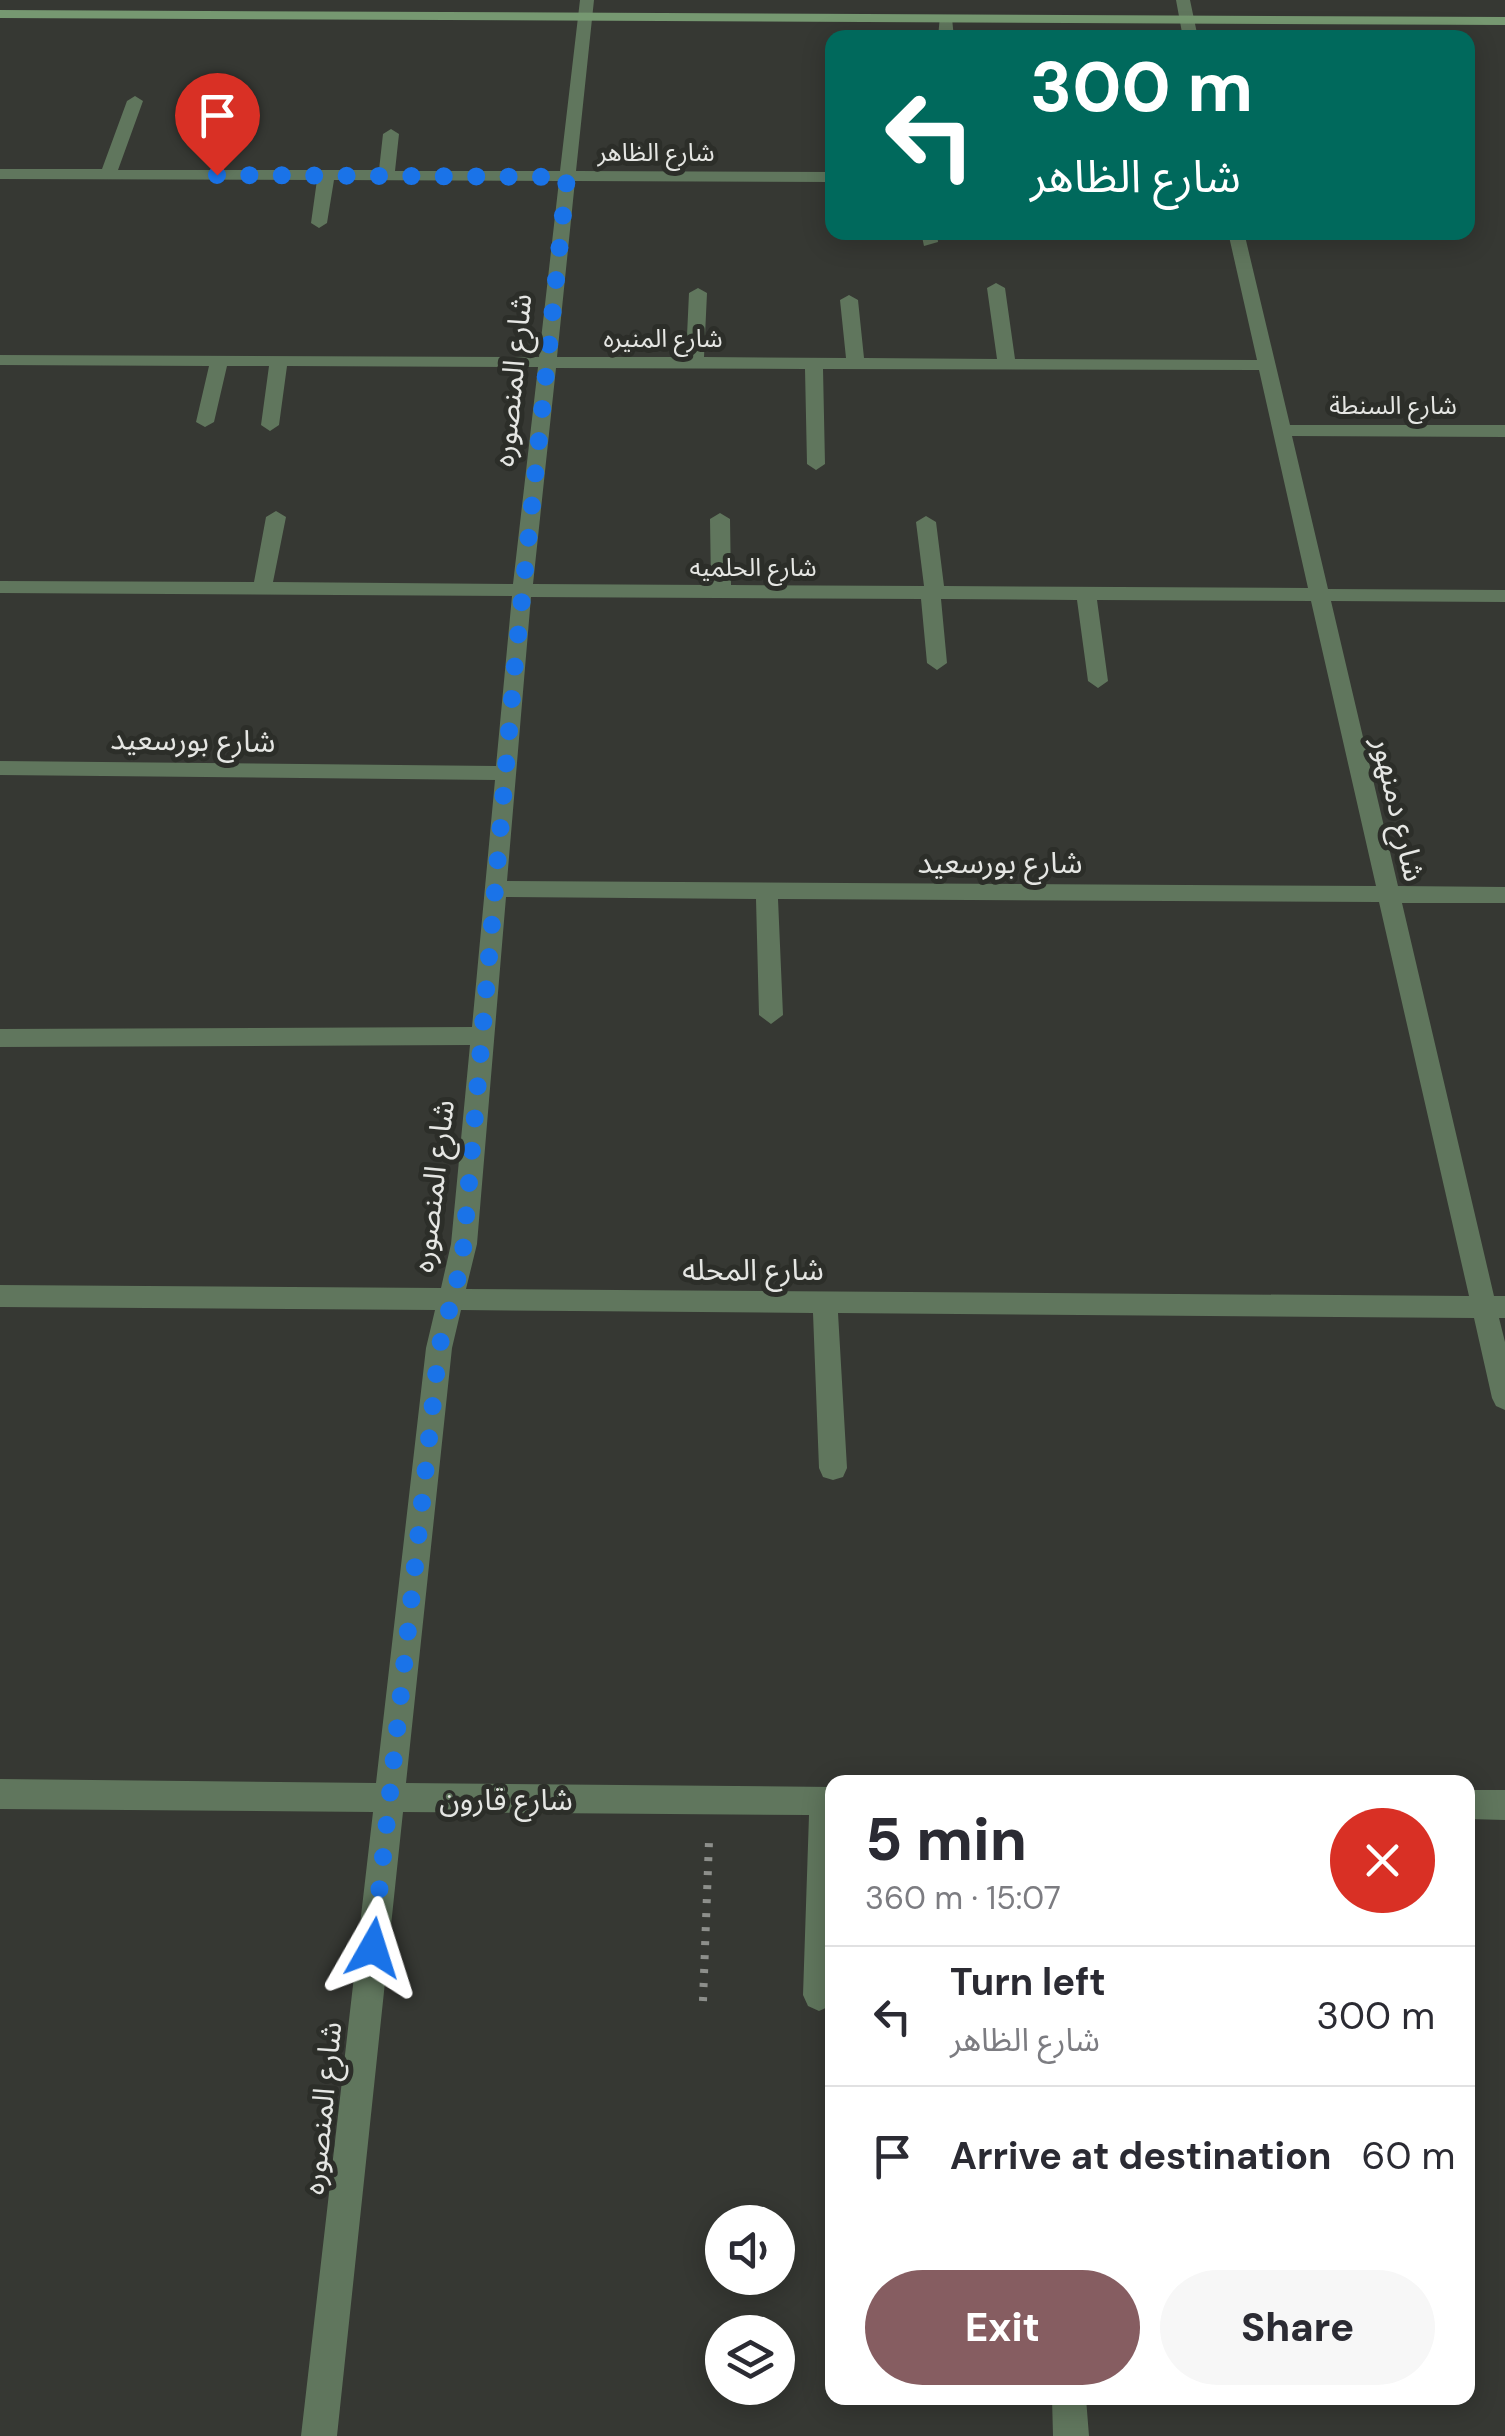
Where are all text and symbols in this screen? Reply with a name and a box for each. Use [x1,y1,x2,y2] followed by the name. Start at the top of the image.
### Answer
[1030,42,1253,133] text: 300 m
[865,70,995,200] icon: left
[175,73,260,176] pin
[190,88,245,143] icon: arrive
[596,136,715,171] street label: شارع الظاهر
[1030,147,1241,206] text: شارع الظاهر
[484,292,543,469] street label: شارع المنصوره
[603,322,723,357] street label: شارع المنيره
[1329,389,1457,424] street label: شارع السنطة
[689,551,817,586] street label: شارع الحلميه
[110,719,276,764] street label: شارع بورسعيد
[1360,732,1435,886] street label: شارع دمنهور
[917,843,1083,885] street label: شارع بورسعيد
[403,1097,466,1275] street label: شارع المنصوره
[682,1250,824,1292] street label: شارع المحله
[439,1780,573,1822] street label: شارع قارون
[865,1800,1027,1879] text: 5 min
[1330,1808,1435,1913] button: close
[865,1877,1061,1919] text: 360 m · 15:07
[321,1896,425,2000] position arrow
[950,1957,1106,2007] text: Turn left
[865,1989,920,2044] icon: left
[1317,1991,1435,2041] text: 300 m
[950,2019,1100,2061] text: شارع الظاهر
[294,2020,353,2197] street label: شارع المنصوره
[865,2129,920,2184] icon: arrive
[950,2131,1332,2181] text: Arrive at destination
[1362,2131,1455,2181] text: 60 m
[705,2205,795,2405] map controls
[705,2205,795,2295] button: sound
[865,2270,1140,2385] button: Exit
[1160,2270,1435,2385] button: Share
[705,2315,795,2405] button: layers

